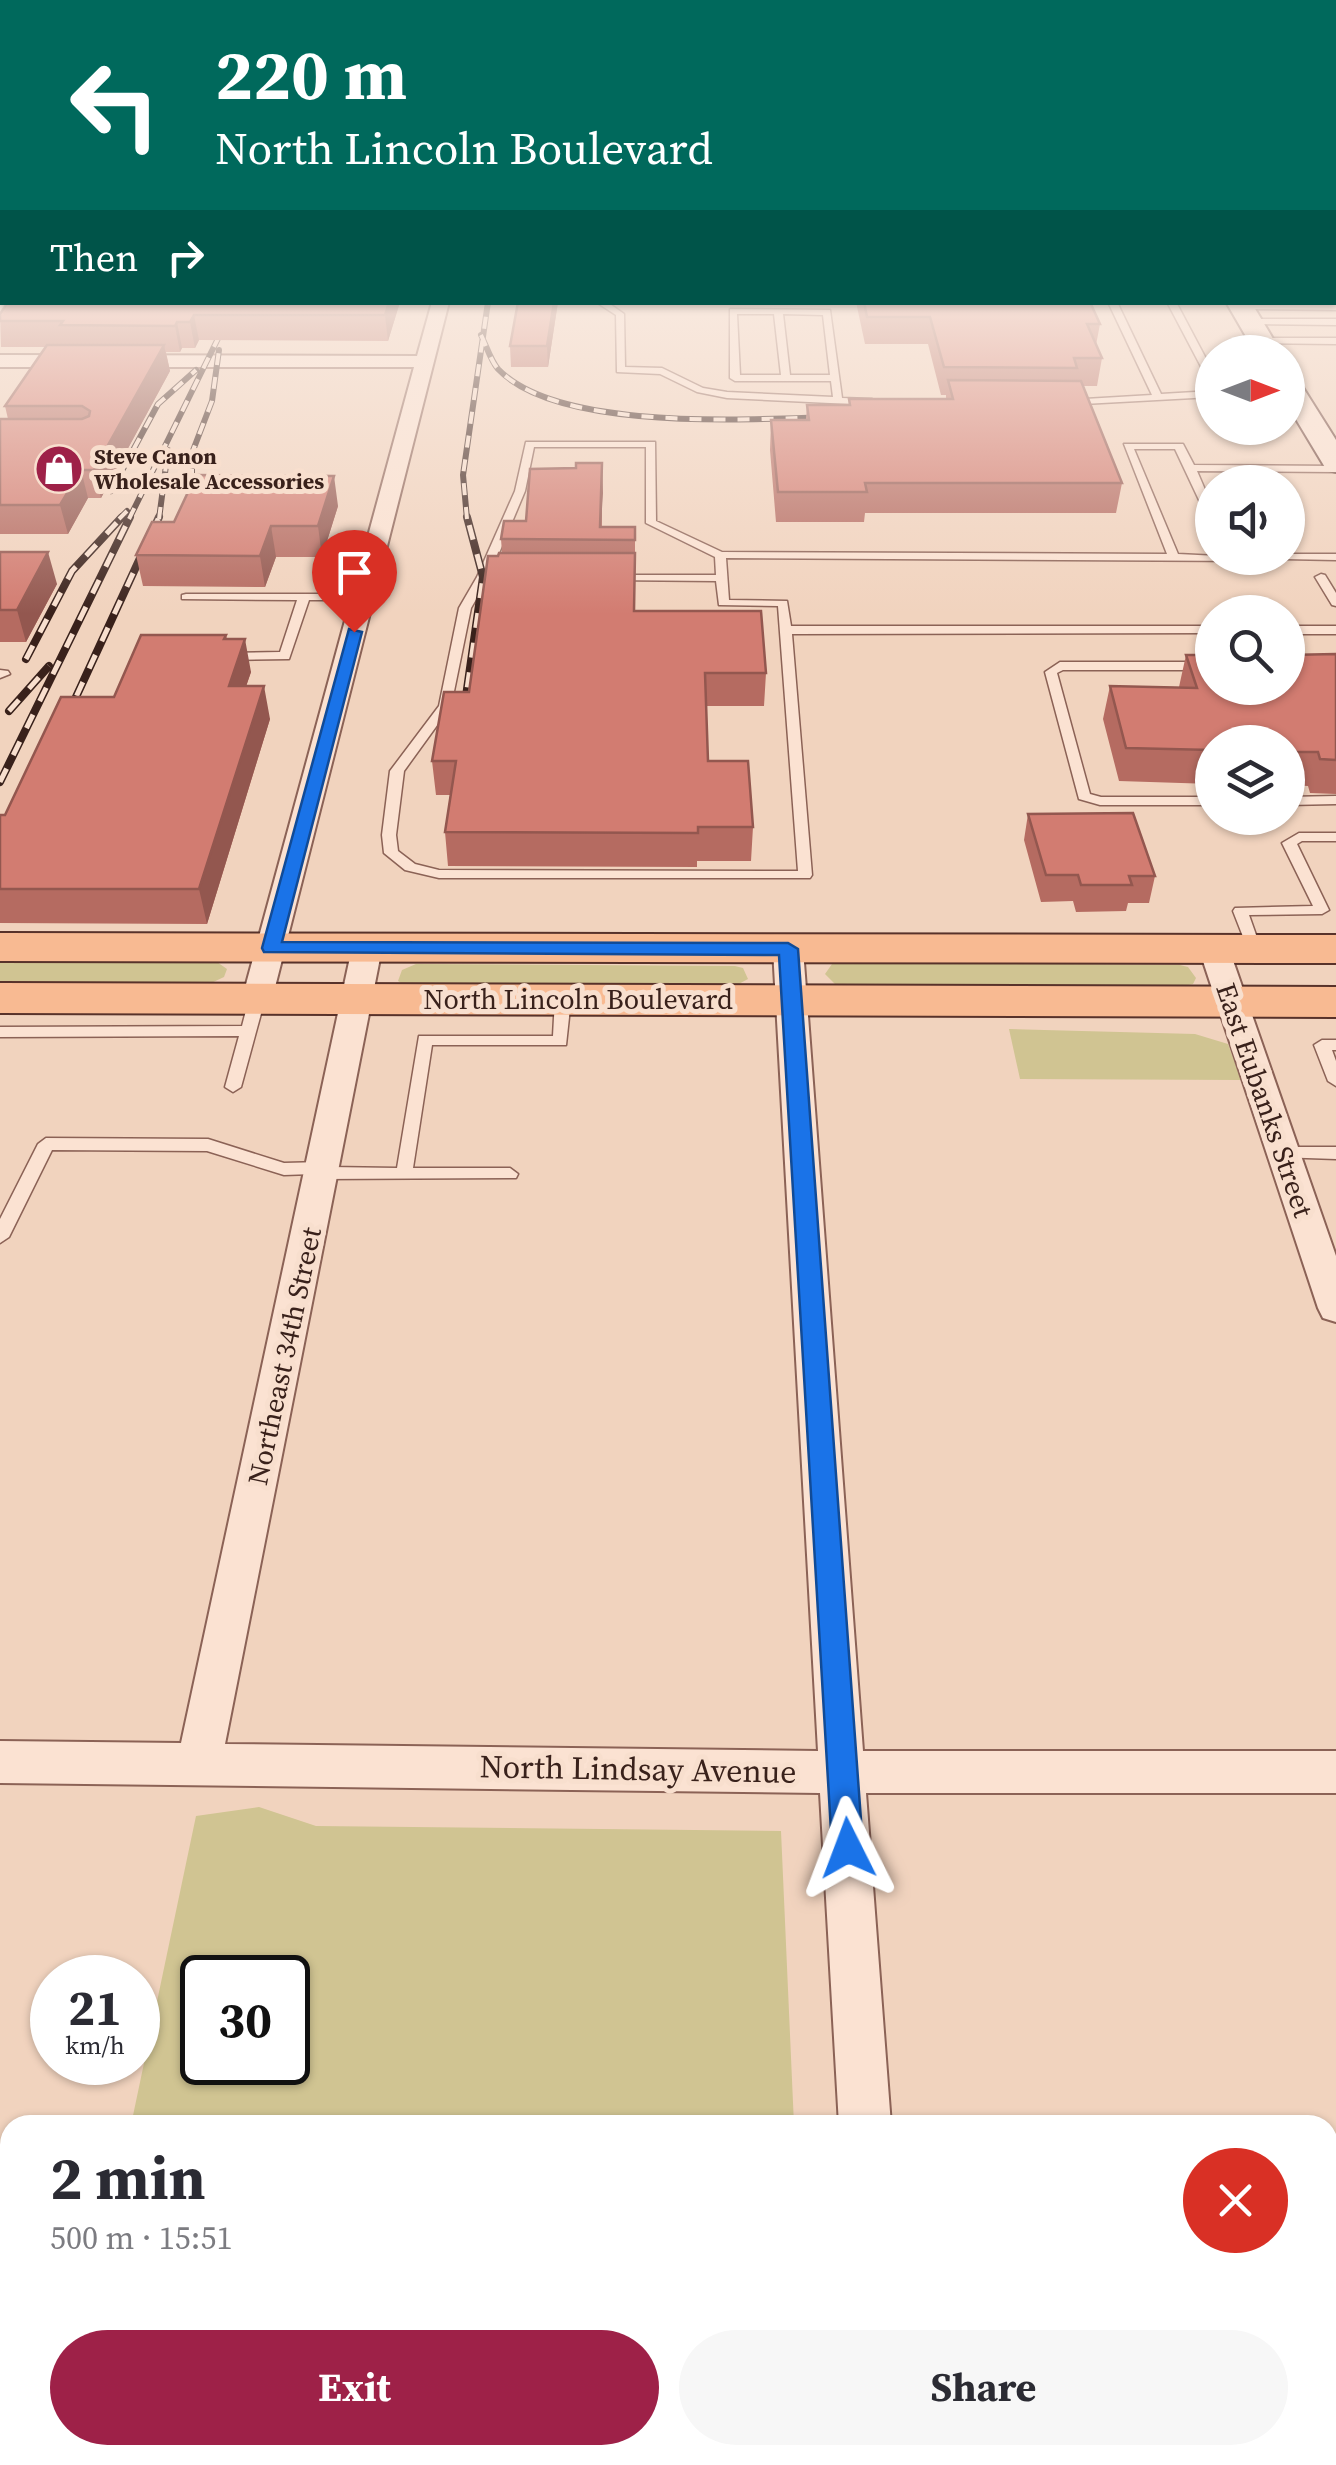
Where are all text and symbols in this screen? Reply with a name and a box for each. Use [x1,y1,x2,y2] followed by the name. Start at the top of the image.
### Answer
[215,26,407,122] text: 220 m
[50,40,180,170] icon: left
[215,117,713,179] text: North Lincoln Boulevard
[158,230,213,285] icon: right
[50,232,138,284] text: Then
[1195,335,1305,445] north arrow
[1195,335,1305,835] map controls
[94,441,324,496] place label: Steve Canon Wholesale Accessories
[33,443,85,495] shop icon: Steve Canon Wholesale Accessories
[1195,465,1305,575] button: sound
[312,530,397,633] pin
[327,545,382,600] icon: arrive
[1195,595,1305,705] button: search
[1195,725,1305,835] button: layers
[1207,978,1323,1223] street label: East Eubanks Street
[423,980,733,1018] street label: North Lincoln Boulevard
[238,1223,330,1488] street label: Northeast 34th Street
[479,1744,797,1794] street label: North Lindsay Avenue
[796,1796,900,1900] position arrow
[180,1955,310,2085] speed limit sign: 30
[68,1973,122,2042] text: 21
[65,2028,125,2062] text: km/h
[50,2137,206,2219] text: 2 min
[1183,2148,1288,2253] button: close
[50,2216,232,2260] text: 500 m · 15:51
[50,2330,659,2445] button: Exit
[679,2330,1288,2445] button: Share

